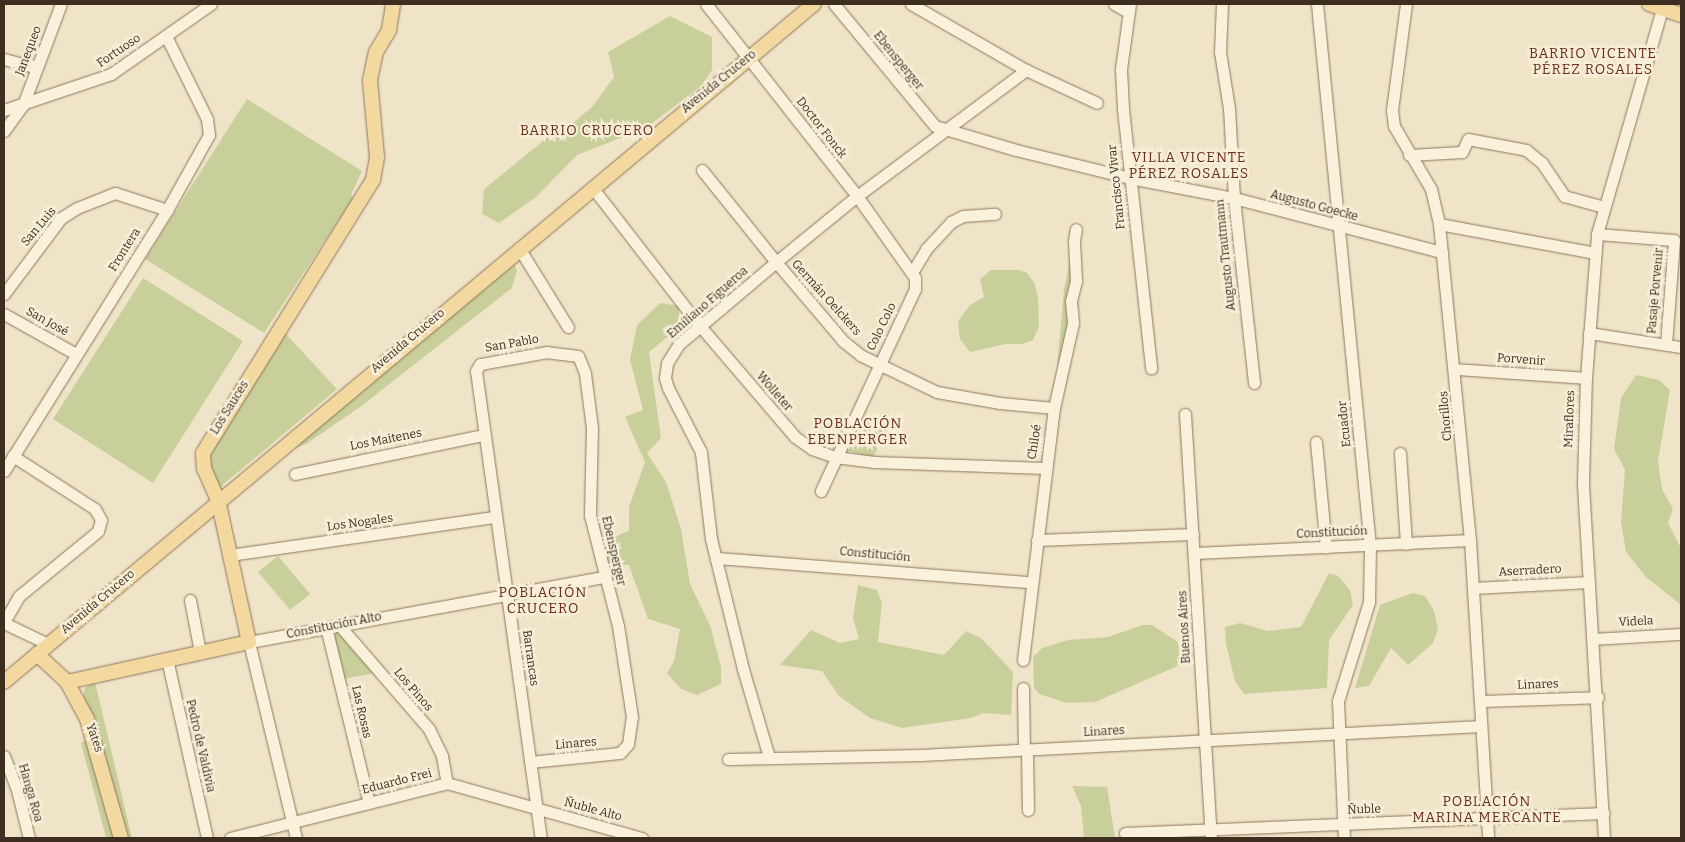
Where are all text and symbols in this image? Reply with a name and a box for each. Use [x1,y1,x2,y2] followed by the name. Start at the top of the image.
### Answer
[13,24,45,78] street label: Janequeo
[870,29,926,93] street label: Ebensperger
[94,31,144,71] street label: Fortuoso
[1527,46,1659,78] district label: BARRIO VICENTE PÉREZ ROSALES
[679,47,759,117] street label: Avenida Crucero
[793,95,849,161] street label: Doctor Fonck
[518,123,656,139] district label: BARRIO CRUCERO
[1105,144,1129,230] street label: Francisco Vivar
[1127,150,1251,182] district label: VILLA VICENTE PÉREZ ROSALES
[1269,187,1359,225] street label: Augusto Goecke
[1213,198,1239,312] street label: Augusto Trautmann
[18,205,60,249] street label: San Luis
[106,226,144,274] street label: Frontera
[1645,247,1667,335] street label: Pasaje Porvenir
[788,257,864,339] street label: Germán Oelckers
[665,264,751,342] street label: Emiliano Figueroa
[864,301,900,353] street label: Colo Colo
[23,304,71,340] street label: San José
[368,306,448,376] street label: Avenida Crucero
[484,332,540,356] street label: San Pablo
[1496,351,1546,369] street label: Porvenir
[753,369,795,415] street label: Wolleter
[208,378,252,438] street label: Los Sauces
[1437,390,1455,442] street label: Chorillos
[1562,390,1578,448] street label: Miraflores
[1335,400,1355,448] street label: Ecuador
[806,416,910,448] district label: POBLACIÓN EBENPERGER
[1025,423,1045,461] street label: Chiloé
[349,426,423,454] street label: Los Maitenes
[326,511,394,535] street label: Los Nogales
[598,515,628,587] street label: Ebensperger
[1296,524,1368,542] street label: Constitución
[839,545,911,565] street label: Constitución
[1498,562,1562,580] street label: Aserradero
[58,567,138,637] street label: Avenida Crucero
[497,585,589,618] district label: POBLACIÓN CRUCERO
[1176,590,1194,664] street label: Buenos Aires
[285,610,383,642] street label: Constitución Alto
[1618,614,1654,630] street label: Videla
[519,629,541,687] street label: Barrancas
[390,666,436,714] street label: Los Pinos
[1517,677,1559,693] street label: Linares
[348,684,374,740] street label: Las Rosas
[182,698,218,794] street label: Pedro de Valdivia
[82,722,106,754] street label: Yates
[1083,724,1125,740] street label: Linares
[555,735,597,753] street label: Linares
[15,762,45,824] street label: Hanga Roa
[361,766,433,798] street label: Eduardo Frei
[1410,794,1564,826] district label: POBLACIÓN MARINA MERCANTE
[563,795,623,825] street label: Ñuble Alto
[1347,802,1381,818] street label: Ñuble

